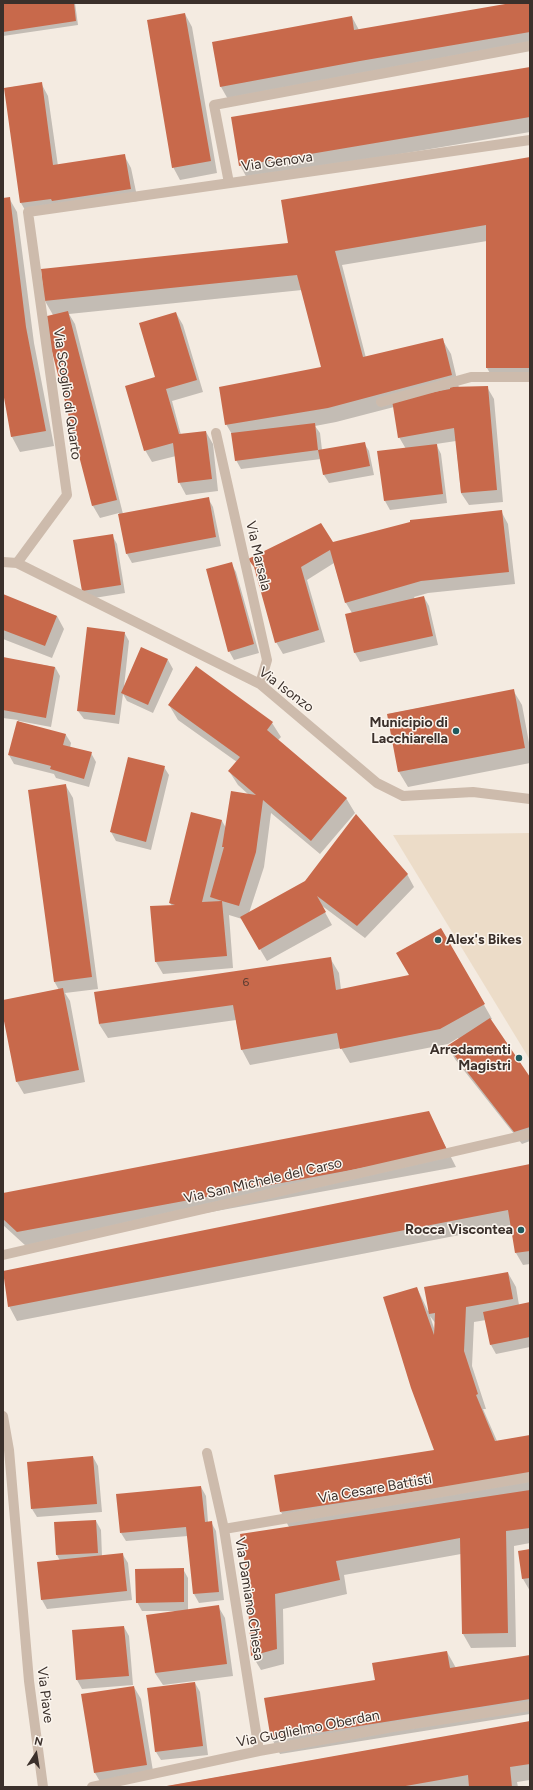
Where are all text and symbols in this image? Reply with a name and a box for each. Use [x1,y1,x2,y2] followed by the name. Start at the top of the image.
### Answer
[240,149,314,175] street label: Via Genova
[49,327,85,461] street label: Via Scoglio di Quarto
[242,519,274,593] street label: Via Marsala
[255,664,317,716] street label: Via Isonzo
[370,715,448,748] place label: Municipio di Lacchiarella
[451,726,461,736] marker: Municipio di Lacchiarella
[446,932,521,948] place label: Alex's Bikes
[433,935,443,945] marker: Alex's Bikes
[243,975,249,989] house number: 6
[430,1042,511,1074] place label: Arredamenti Magistri
[514,1053,524,1063] marker: Arredamenti Magistri
[182,1155,344,1207] street label: Via San Michele del Carso
[405,1222,513,1238] place label: Rocca Viscontea
[516,1225,526,1235] marker: Rocca Viscontea
[317,1471,433,1507] street label: Via Cesare Battisti
[231,1536,267,1662] street label: Via Damiano Chiesa
[33,1666,57,1724] street label: Via Piave
[235,1707,381,1751] street label: Via Guglielmo Oberdan
[16,1734,56,1774] north arrow
[33,1735,44,1749] text: N

